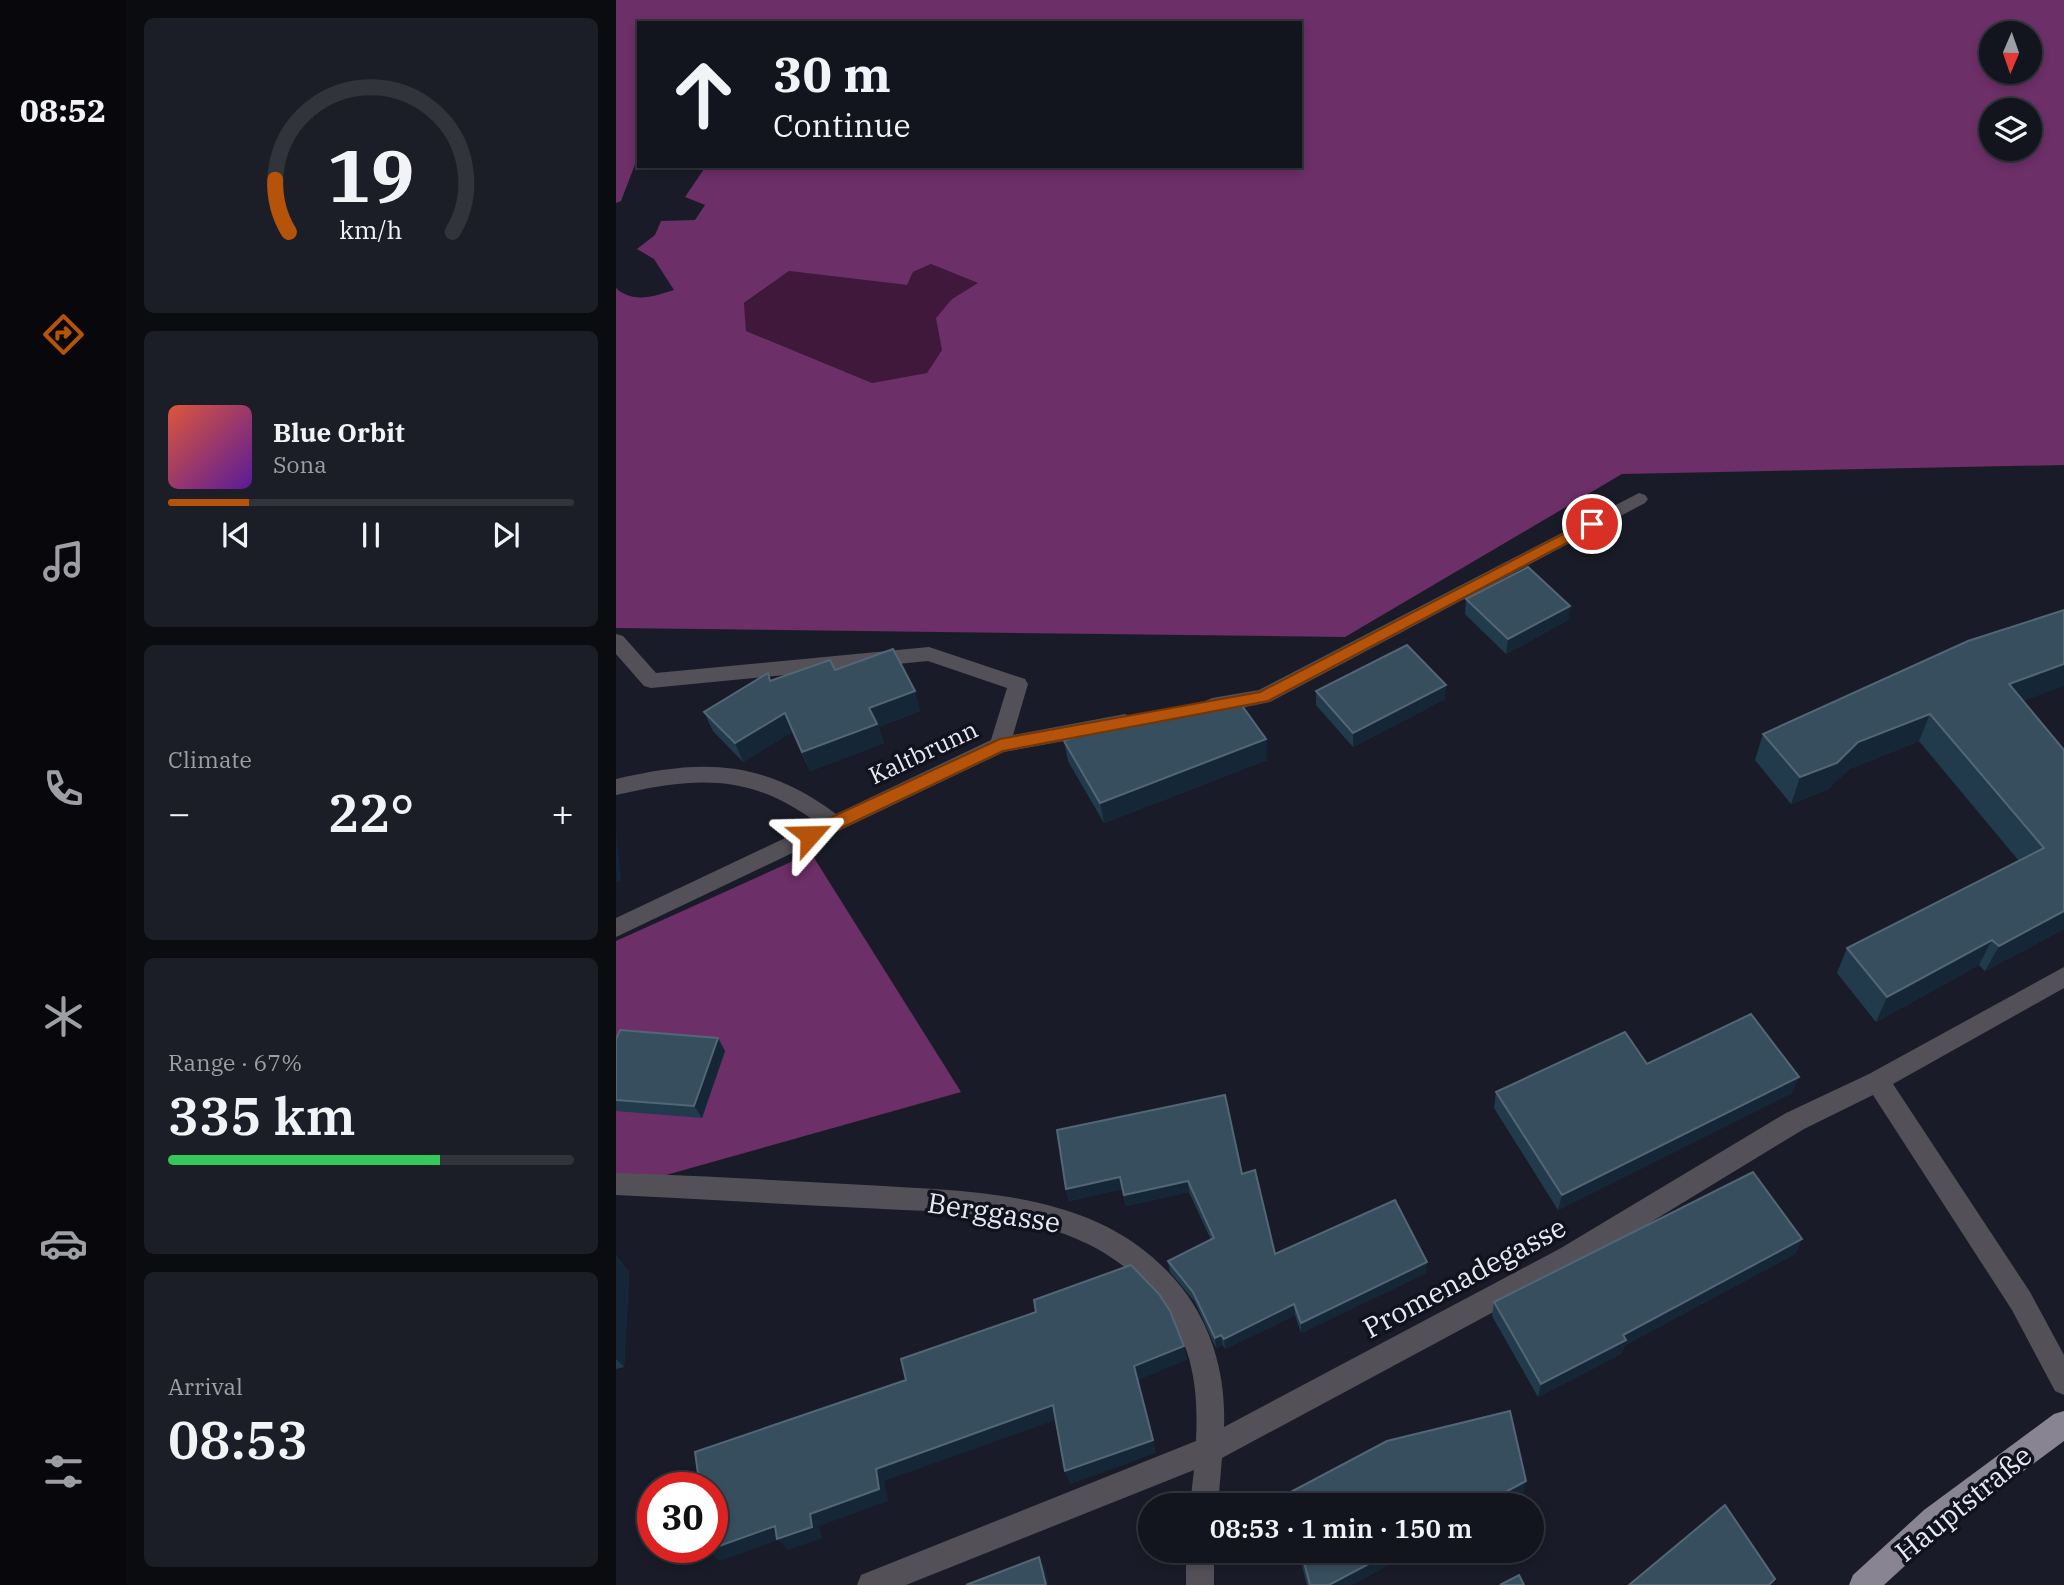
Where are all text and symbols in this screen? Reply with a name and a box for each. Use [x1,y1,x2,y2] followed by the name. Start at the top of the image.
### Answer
[1979,21,2042,84] north arrow
[1979,21,2042,161] map controls
[773,42,891,105] text: 30 m
[658,49,749,140] icon: ahead
[20,89,106,131] text: 08:52
[1979,98,2042,161] button: layers
[773,104,911,146] text: Continue
[327,127,415,222] text: 19
[339,213,403,246] text: km/h
[39,310,88,359] icon: directions
[273,415,405,449] text: Blue Orbit
[273,449,327,479] text: Sona
[1562,494,1622,554] pin
[1573,505,1611,543] icon: arrive
[217,516,255,554] icon: previous
[352,516,390,554] icon: pause
[487,516,525,554] icon: next
[39,537,88,586] icon: music
[863,713,983,791] street label: Kaltbrunn
[168,744,252,774] text: Climate
[39,764,88,813] icon: phone
[328,779,414,846] text: 22°
[168,788,191,837] text: −
[551,788,574,837] text: +
[773,798,847,872] position arrow
[39,992,88,1041] icon: climate
[168,1047,302,1077] text: Range · 67%
[168,1082,356,1149] text: 335 km
[925,1183,1063,1241] street label: Berggasse
[1356,1208,1572,1346] street label: Promenadegasse
[39,1219,88,1268] icon: car
[168,1371,243,1401] text: Arrival
[168,1406,308,1473] text: 08:53
[1887,1437,2039,1569] street label: Hauptstraße
[39,1447,88,1496] icon: filters
[637,1472,728,1563] speed limit sign: 30
[1210,1511,1472,1545] text: 08:53 · 1 min · 150 m

